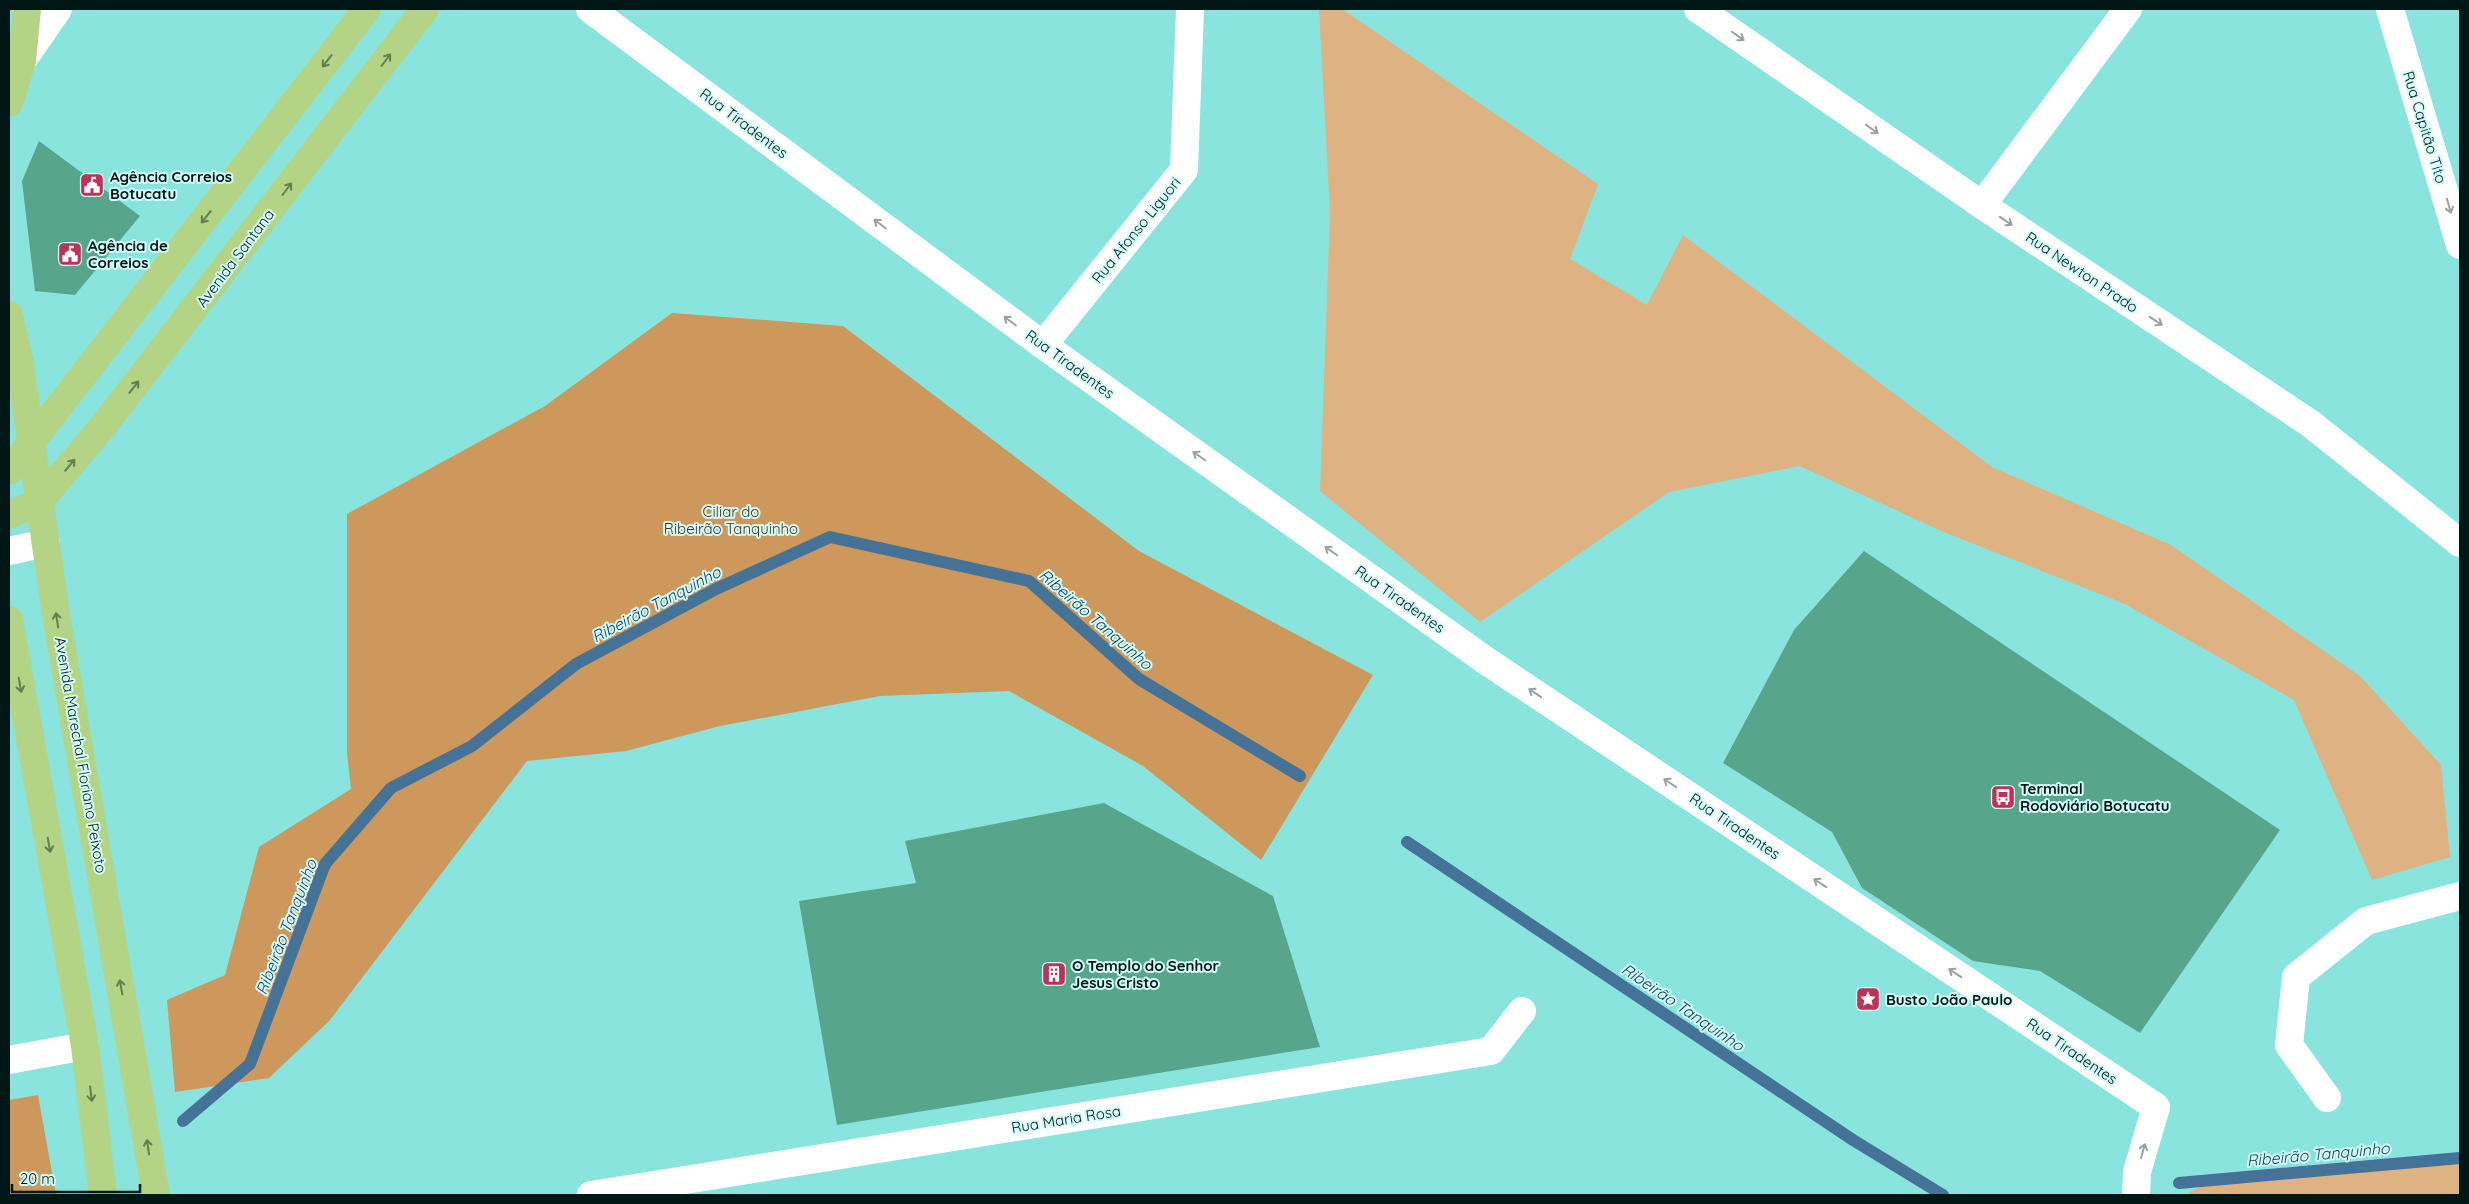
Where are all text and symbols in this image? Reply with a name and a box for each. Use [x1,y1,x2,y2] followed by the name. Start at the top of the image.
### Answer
[1731,31,1745,41] one-way arrow
[381,53,391,67] one-way arrow
[321,54,332,67] one-way arrow
[2399,69,2451,185] street label: Rua Capitão Tito
[696,84,792,162] street label: Rua Tiradentes
[1865,124,1879,134] one-way arrow
[110,167,232,203] place label: Agência Correios Botucatu
[79,172,105,198] public building icon: Agência Correios Botucatu
[1087,173,1185,287] street label: Rua Afonso Liguori
[282,182,292,196] one-way arrow
[2445,198,2454,214] one-way arrow
[192,205,278,311] street label: Avenida Santana
[200,210,211,223] one-way arrow
[1999,216,2013,226] one-way arrow
[873,219,887,229] one-way arrow
[2022,227,2142,317] street label: Rua Newton Prado
[88,236,168,272] place label: Agência de Correios
[57,241,83,267] public building icon: Agência de Correios
[1004,315,1017,326] one-way arrow
[2148,316,2162,326] one-way arrow
[1022,325,1118,403] street label: Rua Tiradentes
[129,381,140,394] one-way arrow
[1192,451,1206,461] one-way arrow
[65,459,76,472] one-way arrow
[664,502,798,538] park label: Ciliar do Ribeirão Tanquinho
[1325,546,1339,556] one-way arrow
[588,561,725,646] water label: Ribeirão Tanquinho
[1351,561,1449,637] street label: Rua Tiradentes
[1035,564,1158,674] water label: Ribeirão Tanquinho
[52,612,62,628] one-way arrow
[51,635,111,875] street label: Avenida Marechal Floriano Peixoto
[16,677,26,693] one-way arrow
[1528,688,1542,699] one-way arrow
[1663,778,1677,789] one-way arrow
[2020,779,2170,815] place label: Terminal Rodoviário Botucatu
[1990,784,2016,810] bus stop icon: Terminal Rodoviário Botucatu
[1686,789,1784,863] street label: Rua Tiradentes
[44,837,54,853] one-way arrow
[251,855,321,997] water label: Ribeirão Tanquinho
[1813,878,1827,888] one-way arrow
[1072,956,1220,992] place label: O Templo do Senhor Jesus Cristo
[1618,959,1749,1056] water label: Ribeirão Tanquinho
[1041,961,1067,987] building icon: O Templo do Senhor Jesus Cristo
[1948,968,1962,979] one-way arrow
[116,979,126,995] one-way arrow
[1855,986,1881,1012] place icon: Busto João Paulo
[1886,990,2012,1009] place label: Busto João Paulo
[2023,1014,2121,1088] street label: Rua Tiradentes
[86,1086,96,1102] one-way arrow
[1010,1101,1122,1137] street label: Rua Maria Rosa
[2246,1138,2392,1170] water label: Ribeirão Tanquinho
[142,1139,152,1155] one-way arrow
[2139,1143,2149,1159] one-way arrow
[12,1162,140,1194] scale bar
[20,1169,55,1188] text: 20 m

